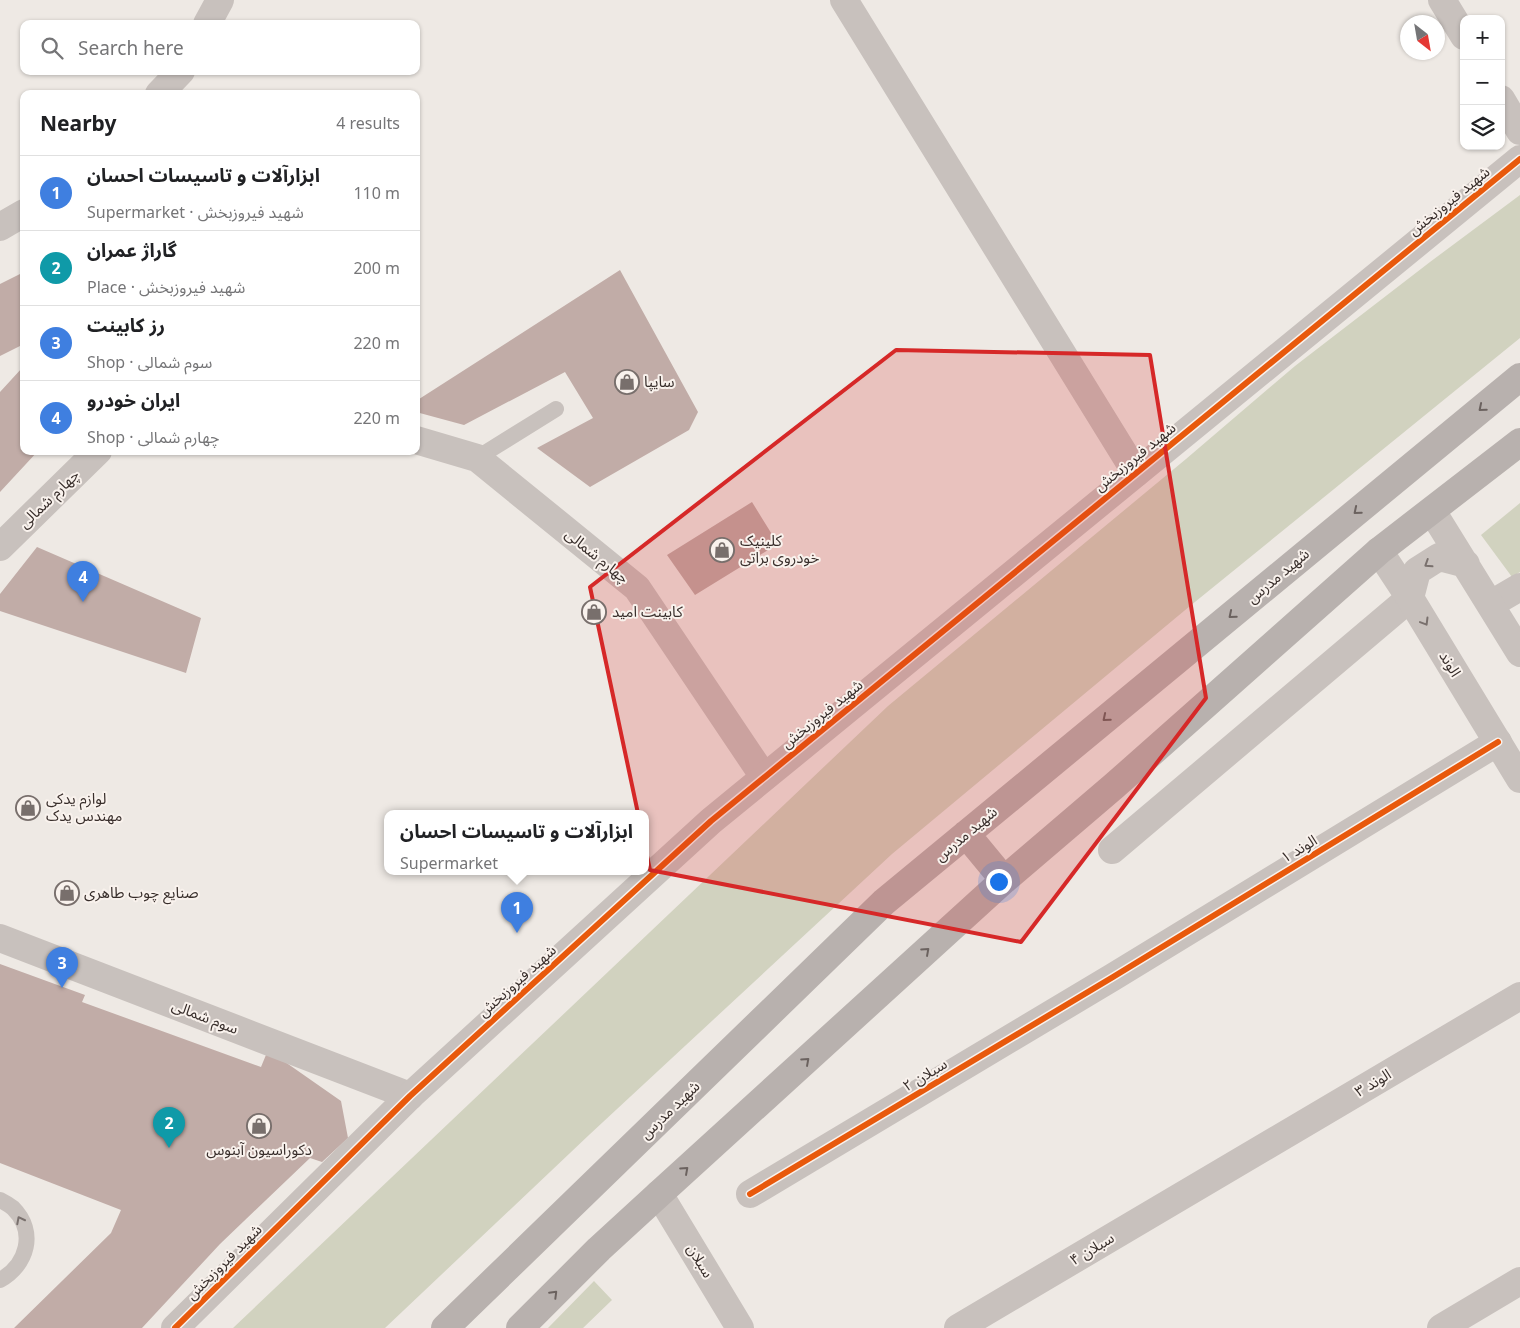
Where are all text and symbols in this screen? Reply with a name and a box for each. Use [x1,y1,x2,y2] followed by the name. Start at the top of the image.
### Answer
[1400,15,1445,60] north arrow
[1460,15,1505,150] map controls
[1460,15,1505,60] button: +
[20,20,420,75] search box
[38,34,66,62] icon: search
[78,35,184,61] text: Search here
[1460,60,1505,105] button: −
[1460,105,1505,150] button: layers
[40,109,116,137] text: Nearby
[336,112,400,134] text: 4 results
[1403,161,1493,239] street label: شهید فیروزبخش
[87,162,320,188] text: ابزارآلات و تاسیسات احسان
[51,182,61,204] text: 1
[353,182,400,204] text: 110 m
[87,201,304,223] text: Supermarket · شهید فیروزبخش
[87,237,177,263] text: گاراژ عمران
[51,257,61,279] text: 2
[353,257,400,279] text: 200 m
[87,276,245,298] text: Place · شهید فیروزبخش
[87,312,165,338] text: رز کابینت
[51,332,61,354] text: 3
[353,332,400,354] text: 220 m
[87,351,212,373] text: Shop · سوم شمالی
[614,369,640,395] shop icon: سایپا
[644,371,675,392] place label: سایپا
[87,387,180,413] text: ایران خودرو
[1479,402,1488,411] one-way arrow
[51,407,61,429] text: 4
[353,407,400,429] text: 220 m
[1089,417,1179,495] street label: شهید فیروزبخش
[87,426,220,448] text: Shop · چهارم شمالی
[14,464,84,534] street label: چهارم شمالی
[1354,506,1363,514] one-way arrow
[560,523,634,589] street label: چهارم شمالی
[740,530,819,567] place label: کلینیک خودروی براتی
[709,537,735,563] shop icon: کلینیک خودروی براتی
[1242,543,1313,607] street label: شهید مدرس
[1424,558,1434,567] one-way arrow
[67,561,99,602] pin: 4
[581,599,607,625] shop icon: کابینت امید
[612,601,683,621] place label: کابینت امید
[1228,609,1237,618] one-way arrow
[1418,616,1428,625] one-way arrow
[1435,647,1466,680] street label: الوند
[776,674,866,752] street label: شهید فیروزبخش
[1103,713,1112,722] one-way arrow
[46,788,122,825] place label: لوازم یدکی مهندس یدک
[15,795,41,821] shop icon: لوازم یدکی مهندس یدک
[930,801,1001,865] street label: شهید مدرس
[384,810,649,875] popup
[400,818,633,844] text: ابزارآلات و تاسیسات احسان
[1277,830,1320,867] street label: الوند ۱
[400,852,498,874] text: Supermarket
[986,869,1012,895] your location
[54,880,80,906] shop icon: صنایع چوب طاهری
[84,882,199,905] place label: صنایع چوب طاهری
[501,892,533,933] pin: 1
[473,939,560,1021] street label: شهید فیروزبخش
[46,947,78,988] pin: 3
[920,948,929,957] one-way arrow
[168,994,242,1040] street label: سوم شمالی
[898,1053,951,1095] street label: سبلان ۲
[800,1058,809,1067] one-way arrow
[1351,1064,1394,1101] street label: الوند ۳
[635,1076,704,1143] street label: شهید مدرس
[153,1107,185,1148] pin: 2
[246,1113,272,1139] shop icon: دکوراسیون آبنوس
[206,1139,312,1159] place label: دکوراسیون آبنوس
[680,1167,689,1176] one-way arrow
[16,1217,26,1226] one-way arrow
[181,1219,266,1304] street label: شهید فیروزبخش
[1065,1227,1118,1269] street label: سبلان ۴
[683,1240,719,1281] street label: سبلان
[549,1290,558,1299] one-way arrow

